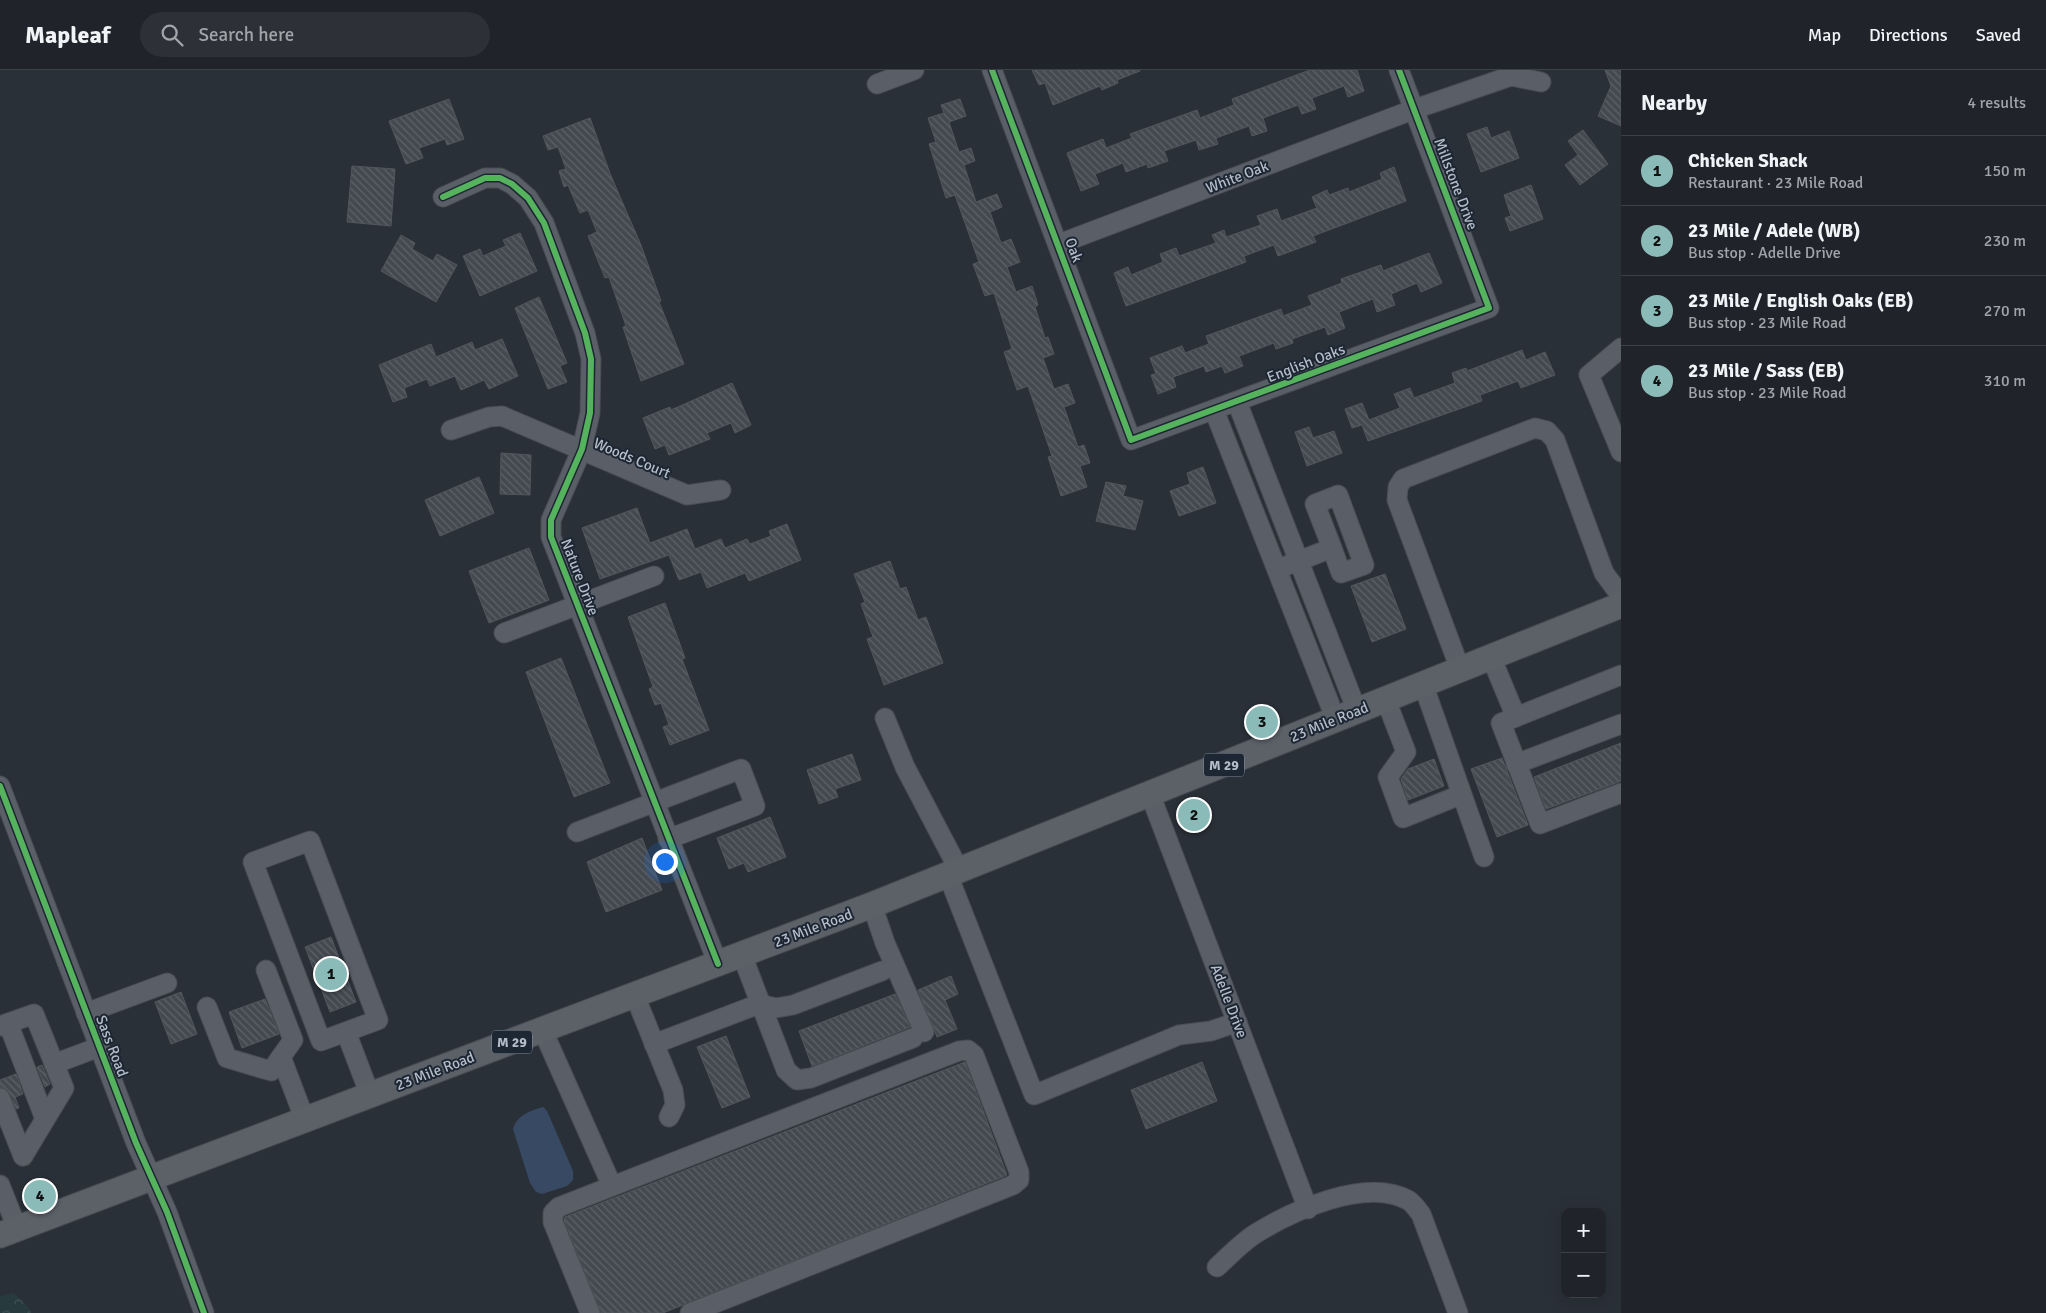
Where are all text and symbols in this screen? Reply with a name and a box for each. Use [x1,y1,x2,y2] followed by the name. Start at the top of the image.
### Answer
[140,12,490,57] search box
[25,20,110,50] text: Mapleaf
[158,21,186,49] icon: search
[198,23,294,47] text: Search here
[1808,24,1841,46] text: Map
[1869,24,1948,46] text: Directions
[1976,24,2021,46] text: Saved
[1641,90,1707,116] text: Nearby
[1967,93,2026,113] text: 4 results
[1430,136,1482,232] street label: Millstone Drive
[1688,149,1808,173] text: Chicken Shack
[1203,157,1271,197] street label: White Oak
[1653,161,1661,181] text: 1
[1984,161,2026,181] text: 150 m
[1688,173,1863,193] text: Restaurant · 23 Mile Road
[1688,219,1860,243] text: 23 Mile / Adele (WB)
[1653,231,1661,251] text: 2
[1984,231,2026,251] text: 230 m
[1061,235,1087,265] street label: Oak
[1688,243,1841,263] text: Bus stop · Adelle Drive
[1688,289,1914,313] text: 23 Mile / English Oaks (EB)
[1653,301,1661,321] text: 3
[1984,301,2026,321] text: 270 m
[1688,313,1846,333] text: Bus stop · 23 Mile Road
[1264,340,1348,386] street label: English Oaks
[1688,359,1844,383] text: 23 Mile / Sass (EB)
[1653,371,1661,391] text: 4
[1984,371,2026,391] text: 310 m
[1688,383,1846,403] text: Bus stop · 23 Mile Road
[591,434,673,482] street label: Woods Court
[557,536,603,618] street label: Nature Drive
[1287,698,1371,746] street label: 23 Mile Road
[1246,703,1278,741] pin: 3
[1204,754,1244,776] road number: M 29
[1178,796,1210,834] pin: 2
[652,849,678,875] your location
[771,905,855,951] street label: 23 Mile Road
[315,955,347,993] pin: 1
[1207,962,1251,1040] street label: Adelle Drive
[92,1013,132,1079] street label: Sass Road
[492,1030,532,1054] road number: M 29
[393,1048,477,1094] street label: 23 Mile Road
[24,1177,56,1215] pin: 4
[1561,1208,1606,1298] map controls
[1561,1208,1606,1253] button: +
[1561,1253,1606,1298] button: −

